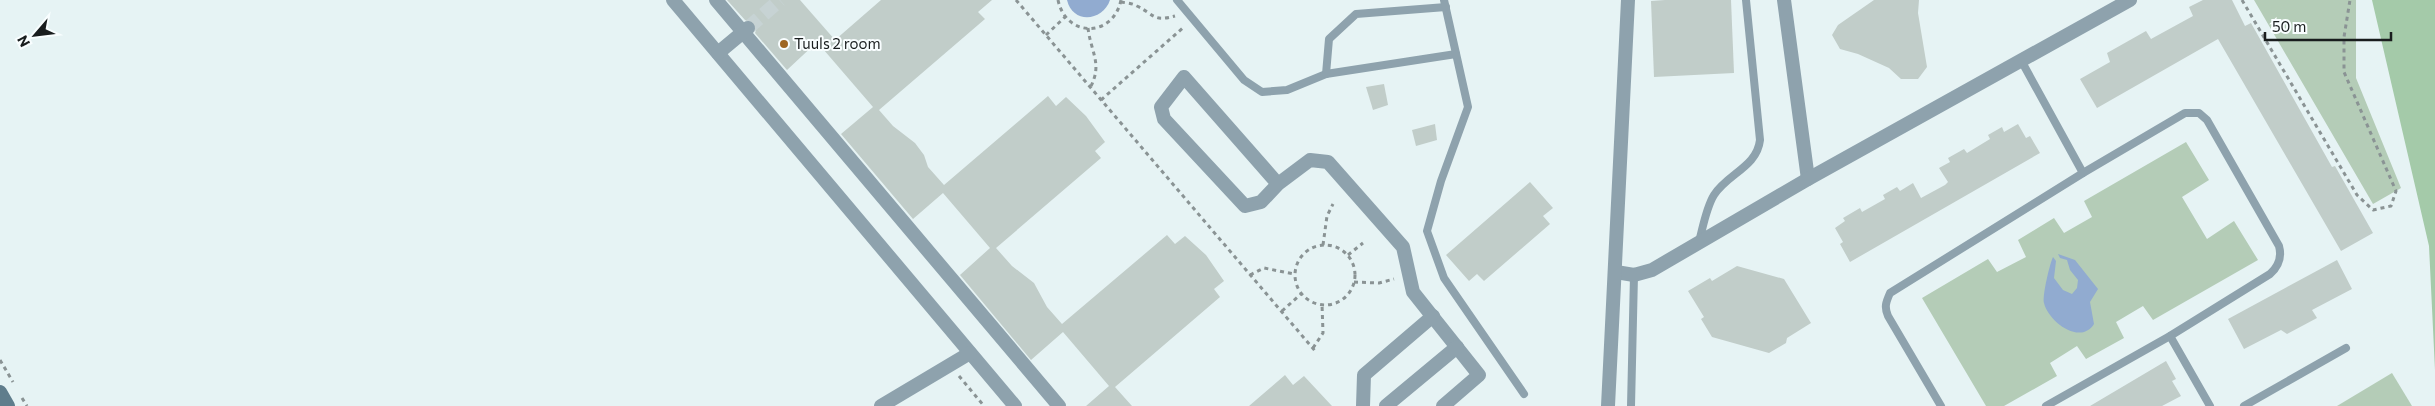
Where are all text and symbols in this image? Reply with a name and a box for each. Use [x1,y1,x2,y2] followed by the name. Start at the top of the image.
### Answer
[10,10,60,60] north arrow
[2265,10,2391,42] scale bar
[2272,17,2306,35] text: 50 m
[13,33,33,50] text: N
[794,34,881,52] place label: Tuuls 2 room
[778,38,790,50] marker: Tuuls 2 room

